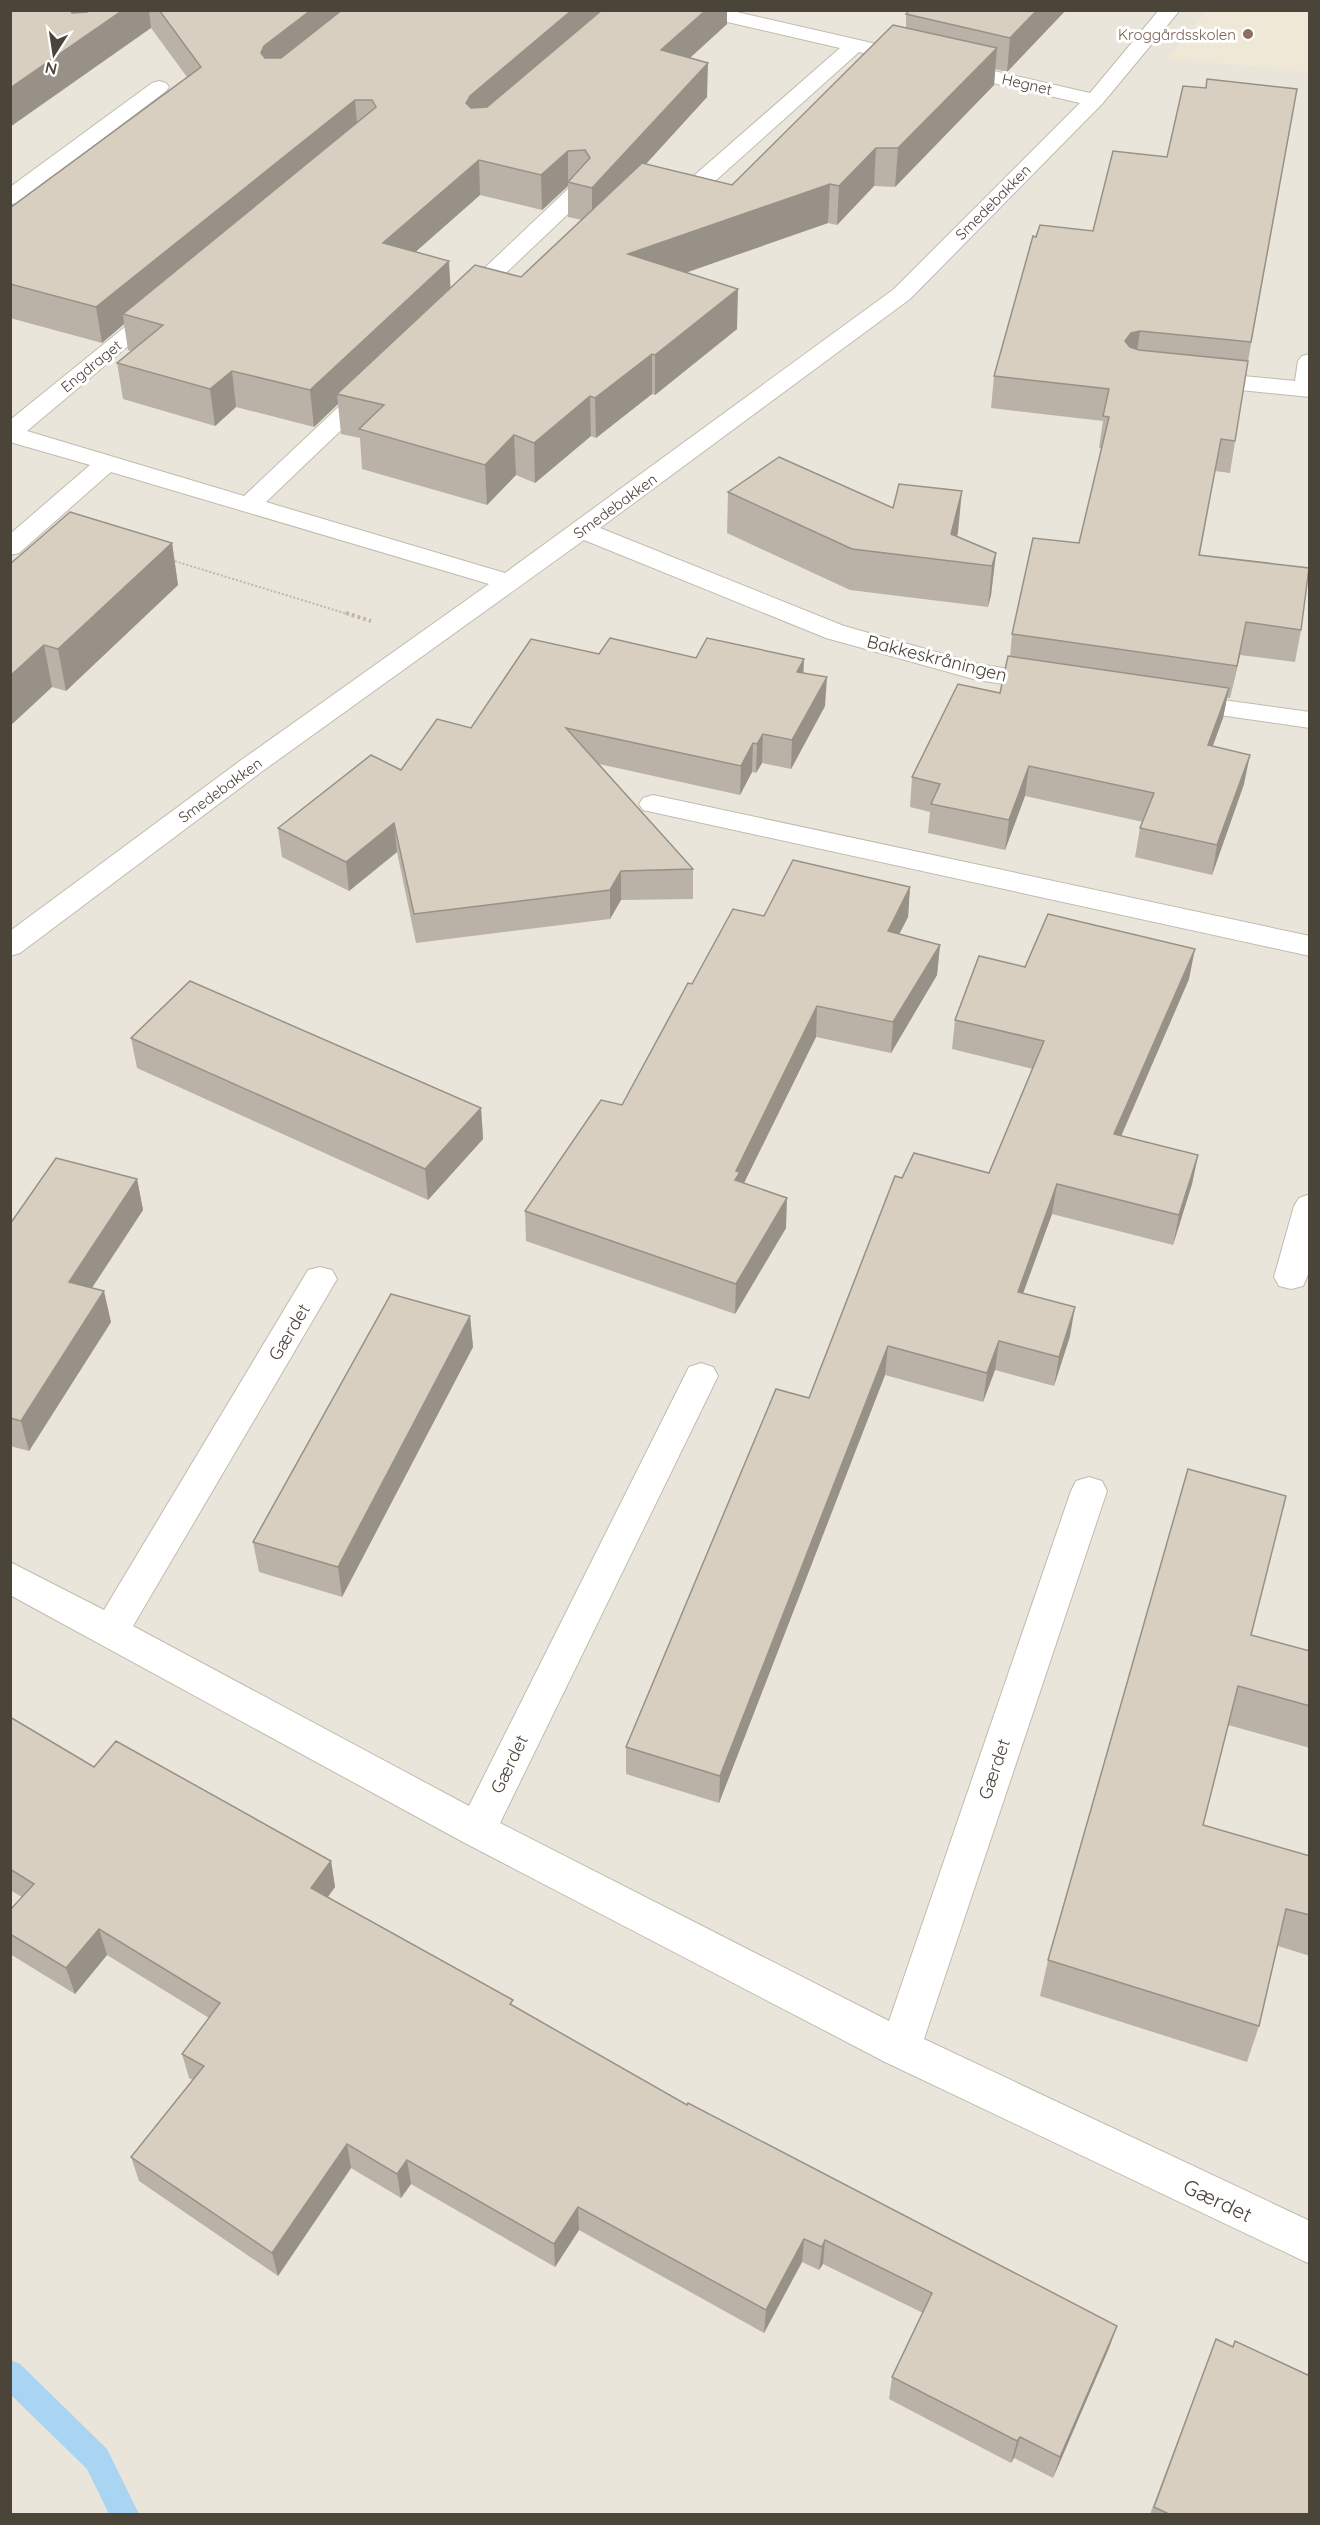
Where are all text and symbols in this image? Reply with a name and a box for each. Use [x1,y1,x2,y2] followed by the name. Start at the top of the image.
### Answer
[24,24,84,84] north arrow
[1118,25,1236,44] place label: Kroggårdsskolen
[1241,27,1255,41] marker: Kroggårdsskolen
[43,58,59,80] text: N
[1000,69,1054,99] street label: Hegnet
[951,160,1035,244] street label: Smedebakken
[57,336,125,396] street label: Engdraget
[569,469,661,543] street label: Smedebakken
[865,629,1009,687] street label: Bakkeskråningen
[174,753,266,827] street label: Smedebakken
[263,1299,315,1365] street label: Gærdet
[485,1731,533,1797] street label: Gærdet
[973,1736,1015,1802] street label: Gærdet
[1179,2173,1257,2227] street label: Gærdet

